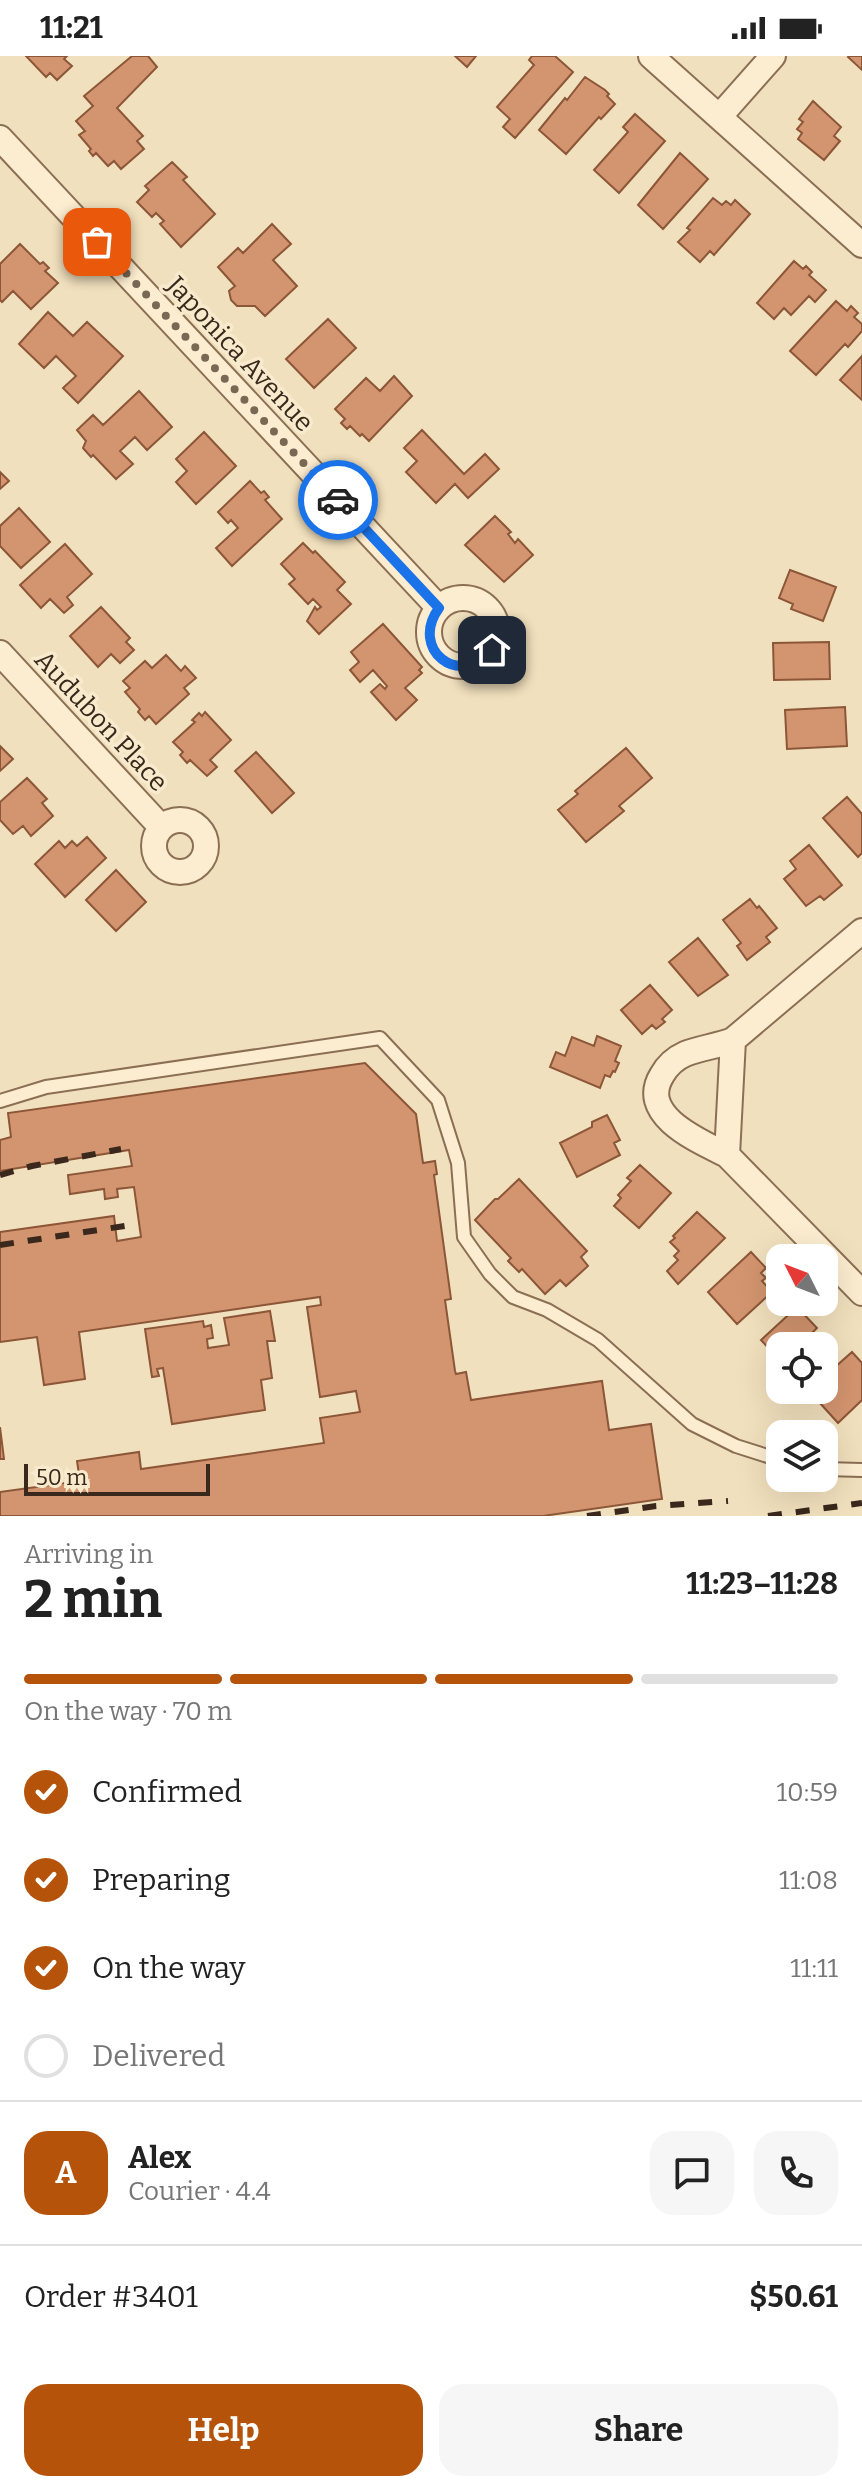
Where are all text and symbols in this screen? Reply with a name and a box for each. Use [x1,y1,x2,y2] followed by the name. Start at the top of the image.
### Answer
[40,10,103,46] text: 11:21
[63,208,131,276] pin
[75,220,119,264] icon: bag
[160,269,320,438] street label: Japonica Avenue
[298,460,378,540] courier
[316,478,360,522] icon: car
[458,616,526,684] pin
[470,628,514,672] icon: home
[28,644,174,798] street label: Audubon Place
[766,1244,838,1316] north arrow
[766,1244,838,1492] map controls
[766,1332,838,1404] button: locate
[766,1420,838,1492] button: layers
[24,1460,210,1496] scale bar
[36,1464,87,1491] text: 50 m
[24,1539,153,1570] text: Arriving in
[686,1566,838,1602] text: 11:23–11:28
[24,1568,162,1631] text: 2 min
[24,1696,232,1727] text: On the way · 70 m
[24,1770,68,1814] icon: check
[92,1774,242,1810] text: Confirmed
[776,1777,838,1808] text: 10:59
[24,1858,68,1902] icon: check
[92,1862,230,1898] text: Preparing
[779,1865,838,1896] text: 11:08
[24,1946,68,1990] icon: check
[92,1950,245,1986] text: On the way
[790,1953,838,1984] text: 11:11
[92,2038,225,2074] text: Delivered
[650,2131,734,2215] button: chat
[754,2131,838,2215] button: phone
[128,2140,191,2176] text: Alex
[55,2155,77,2191] text: A
[128,2176,271,2207] text: Courier · 4.4
[24,2279,198,2315] text: Order #3401
[749,2279,838,2315] text: $50.61
[24,2384,423,2476] button: Help
[439,2384,838,2476] button: Share

